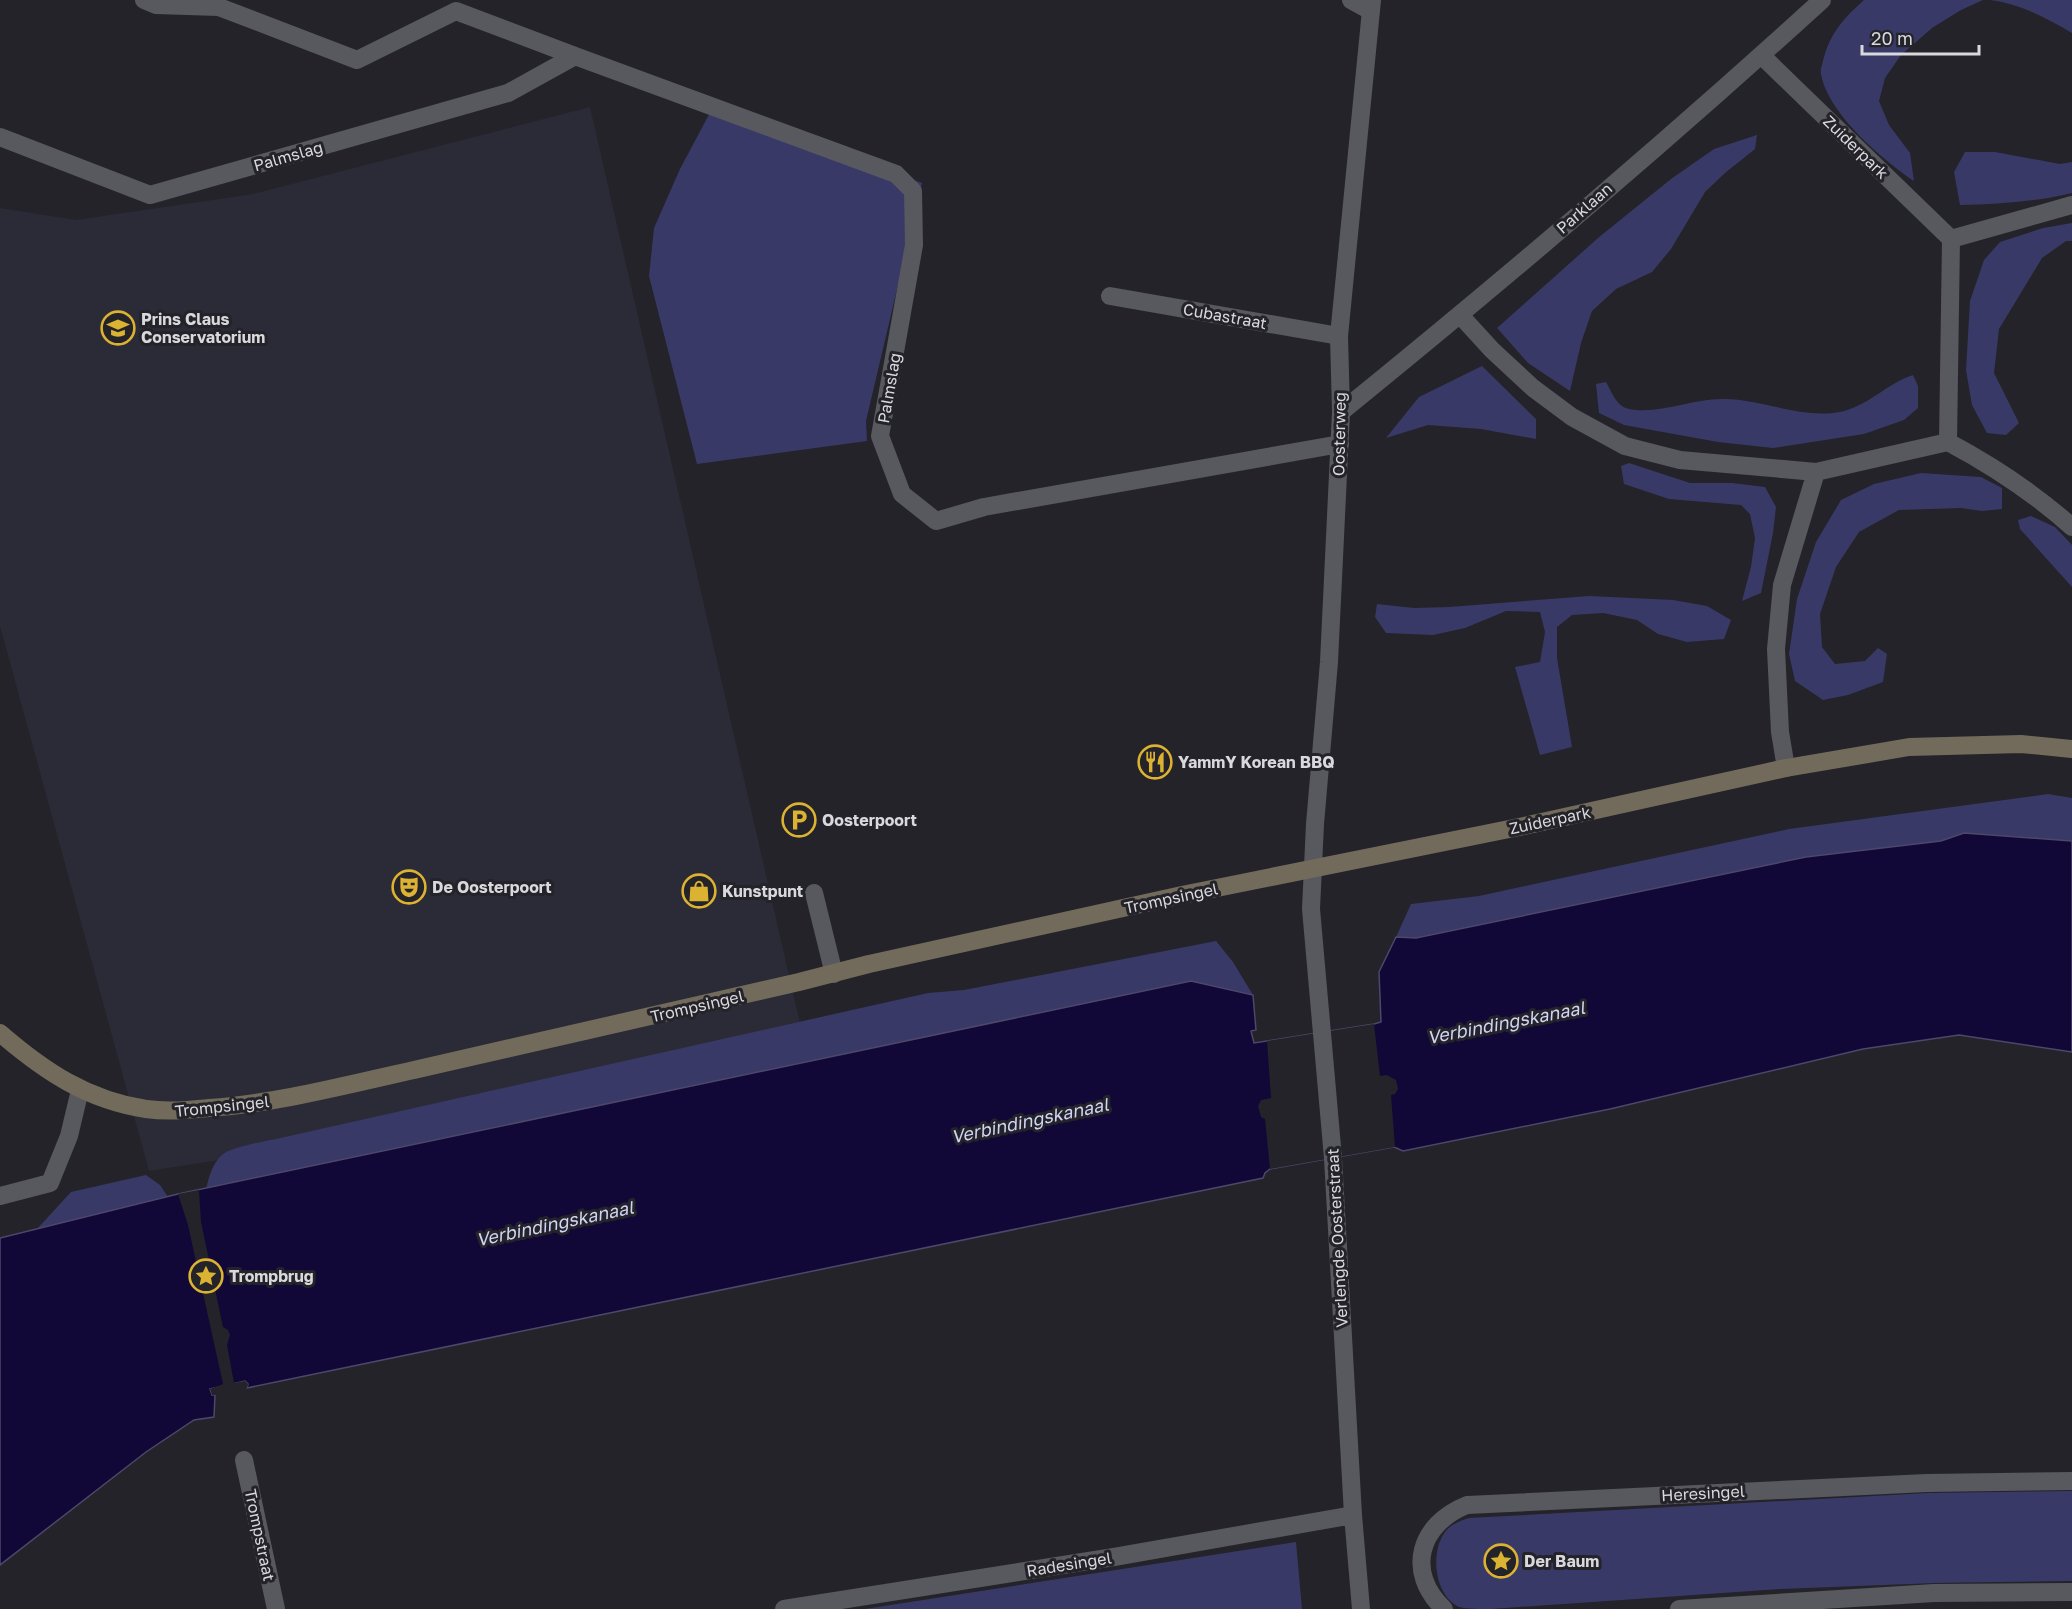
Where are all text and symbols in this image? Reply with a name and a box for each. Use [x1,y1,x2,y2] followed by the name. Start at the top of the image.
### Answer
[1862,18,1979,56] scale bar
[1871,27,1913,49] text: 20 m
[1819,111,1893,183] street label: Zuiderpark
[251,137,325,175] street label: Palmslag
[1552,178,1616,238] street label: Parklaan
[1182,299,1268,333] street label: Cubastraat
[141,309,265,347] place label: Prins Claus Conservatorium
[100,310,136,346] school or university icon: Prins Claus Conservatorium
[873,351,905,425] street label: Palmslag
[1328,392,1350,476] street label: Oosterweg
[1137,744,1173,780] restaurant icon: YammY Korean BBQ
[1178,752,1334,772] place label: YammY Korean BBQ
[781,802,817,838] parking icon: Oosterpoort
[1507,802,1593,838] street label: Zuiderpark
[822,810,917,830] place label: Oosterpoort
[391,869,427,905] theatre icon: De Oosterpoort
[681,873,717,909] shop icon: Kunstpunt
[432,877,552,897] place label: De Oosterpoort
[1122,878,1220,918] street label: Trompsingel
[722,881,803,901] place label: Kunstpunt
[648,986,746,1026] street label: Trompsingel
[1425,996,1588,1048] water label: Verbindingskanaal
[174,1091,270,1121] street label: Trompsingel
[949,1092,1112,1147] water label: Verbindingskanaal
[1322,1148,1352,1328] street label: Verlengde Oosterstraat
[474,1195,637,1250] water label: Verbindingskanaal
[188,1258,224,1294] place icon: Trompbrug
[229,1266,314,1286] place label: Trompbrug
[1661,1481,1745,1505] street label: Heresingel
[241,1487,279,1583] street label: Trompstraat
[1483,1543,1519,1579] place icon: Der Baum
[1025,1547,1113,1581] street label: Radesingel
[1524,1551,1599,1571] place label: Der Baum

